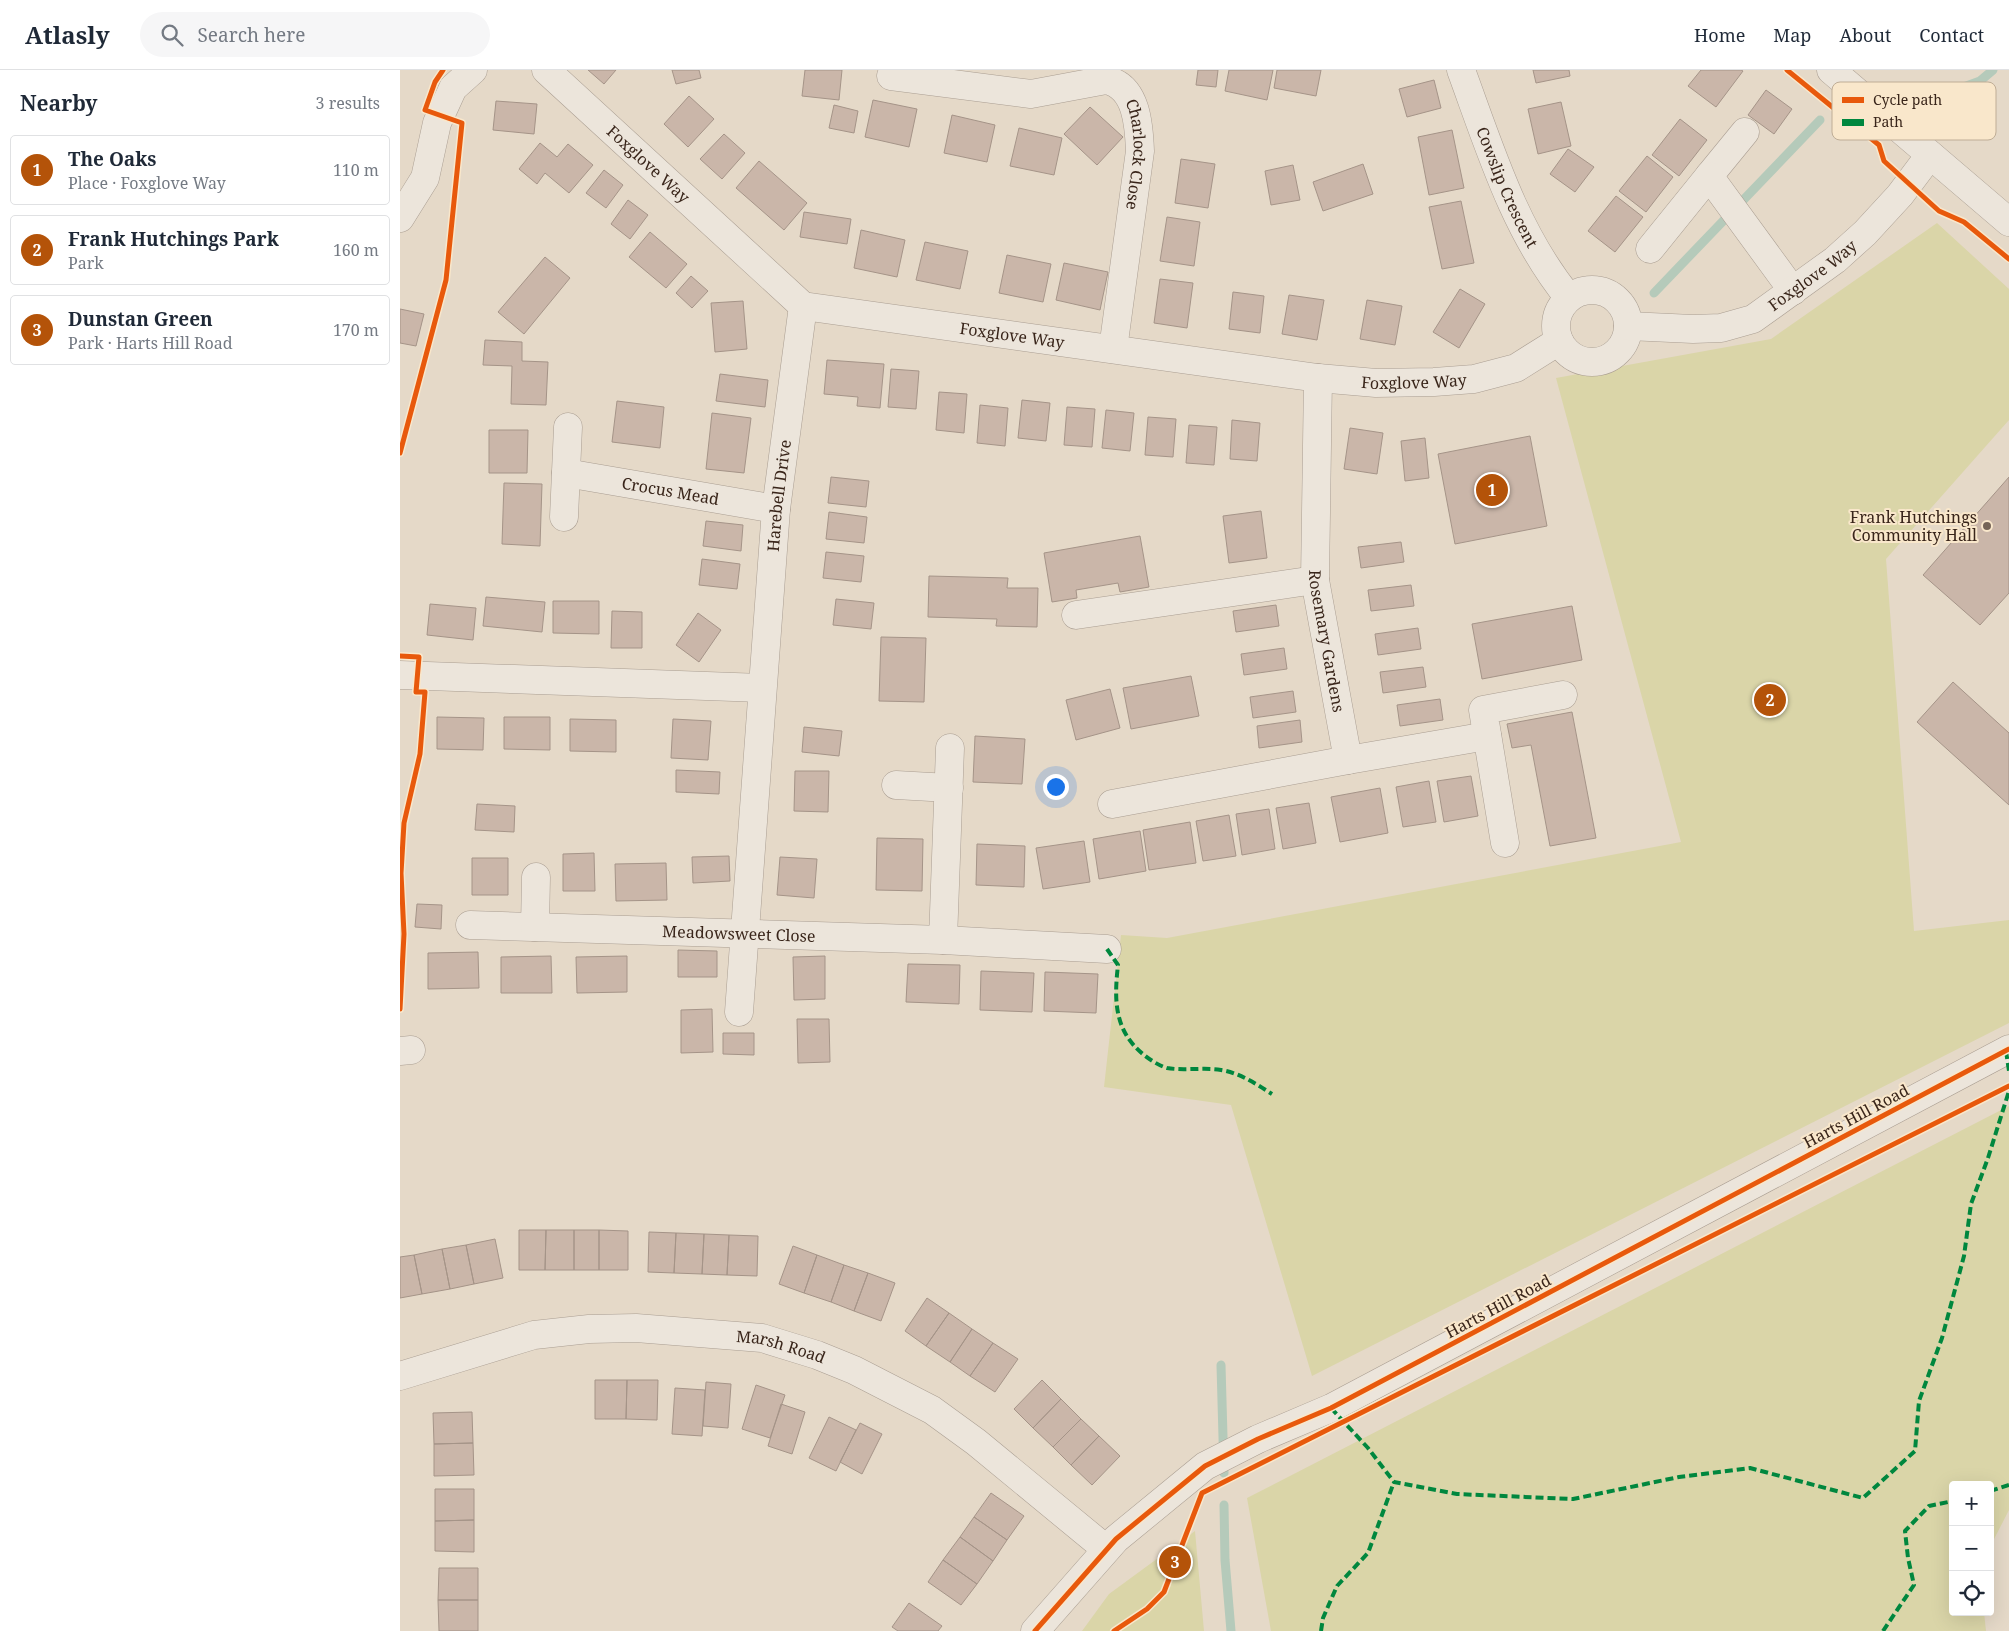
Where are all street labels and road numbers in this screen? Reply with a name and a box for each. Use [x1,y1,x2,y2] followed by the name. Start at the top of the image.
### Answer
[1121,95,1151,211] street label: Charlock Close
[602,120,695,208] street label: Foxglove Way
[1471,124,1544,252] street label: Cowslip Crescent
[1764,234,1862,316] street label: Foxglove Way
[958,317,1067,354] street label: Foxglove Way
[1360,369,1468,394] street label: Foxglove Way
[762,438,796,552] street label: Harebell Drive
[620,472,721,510] street label: Crocus Mead
[1304,570,1350,714] street label: Rosemary Gardens
[662,920,816,947] street label: Meadowsweet Close
[1799,1079,1913,1153] street label: Harts Hill Road
[1441,1269,1555,1343] street label: Harts Hill Road
[735,1325,829,1368] street label: Marsh Road

